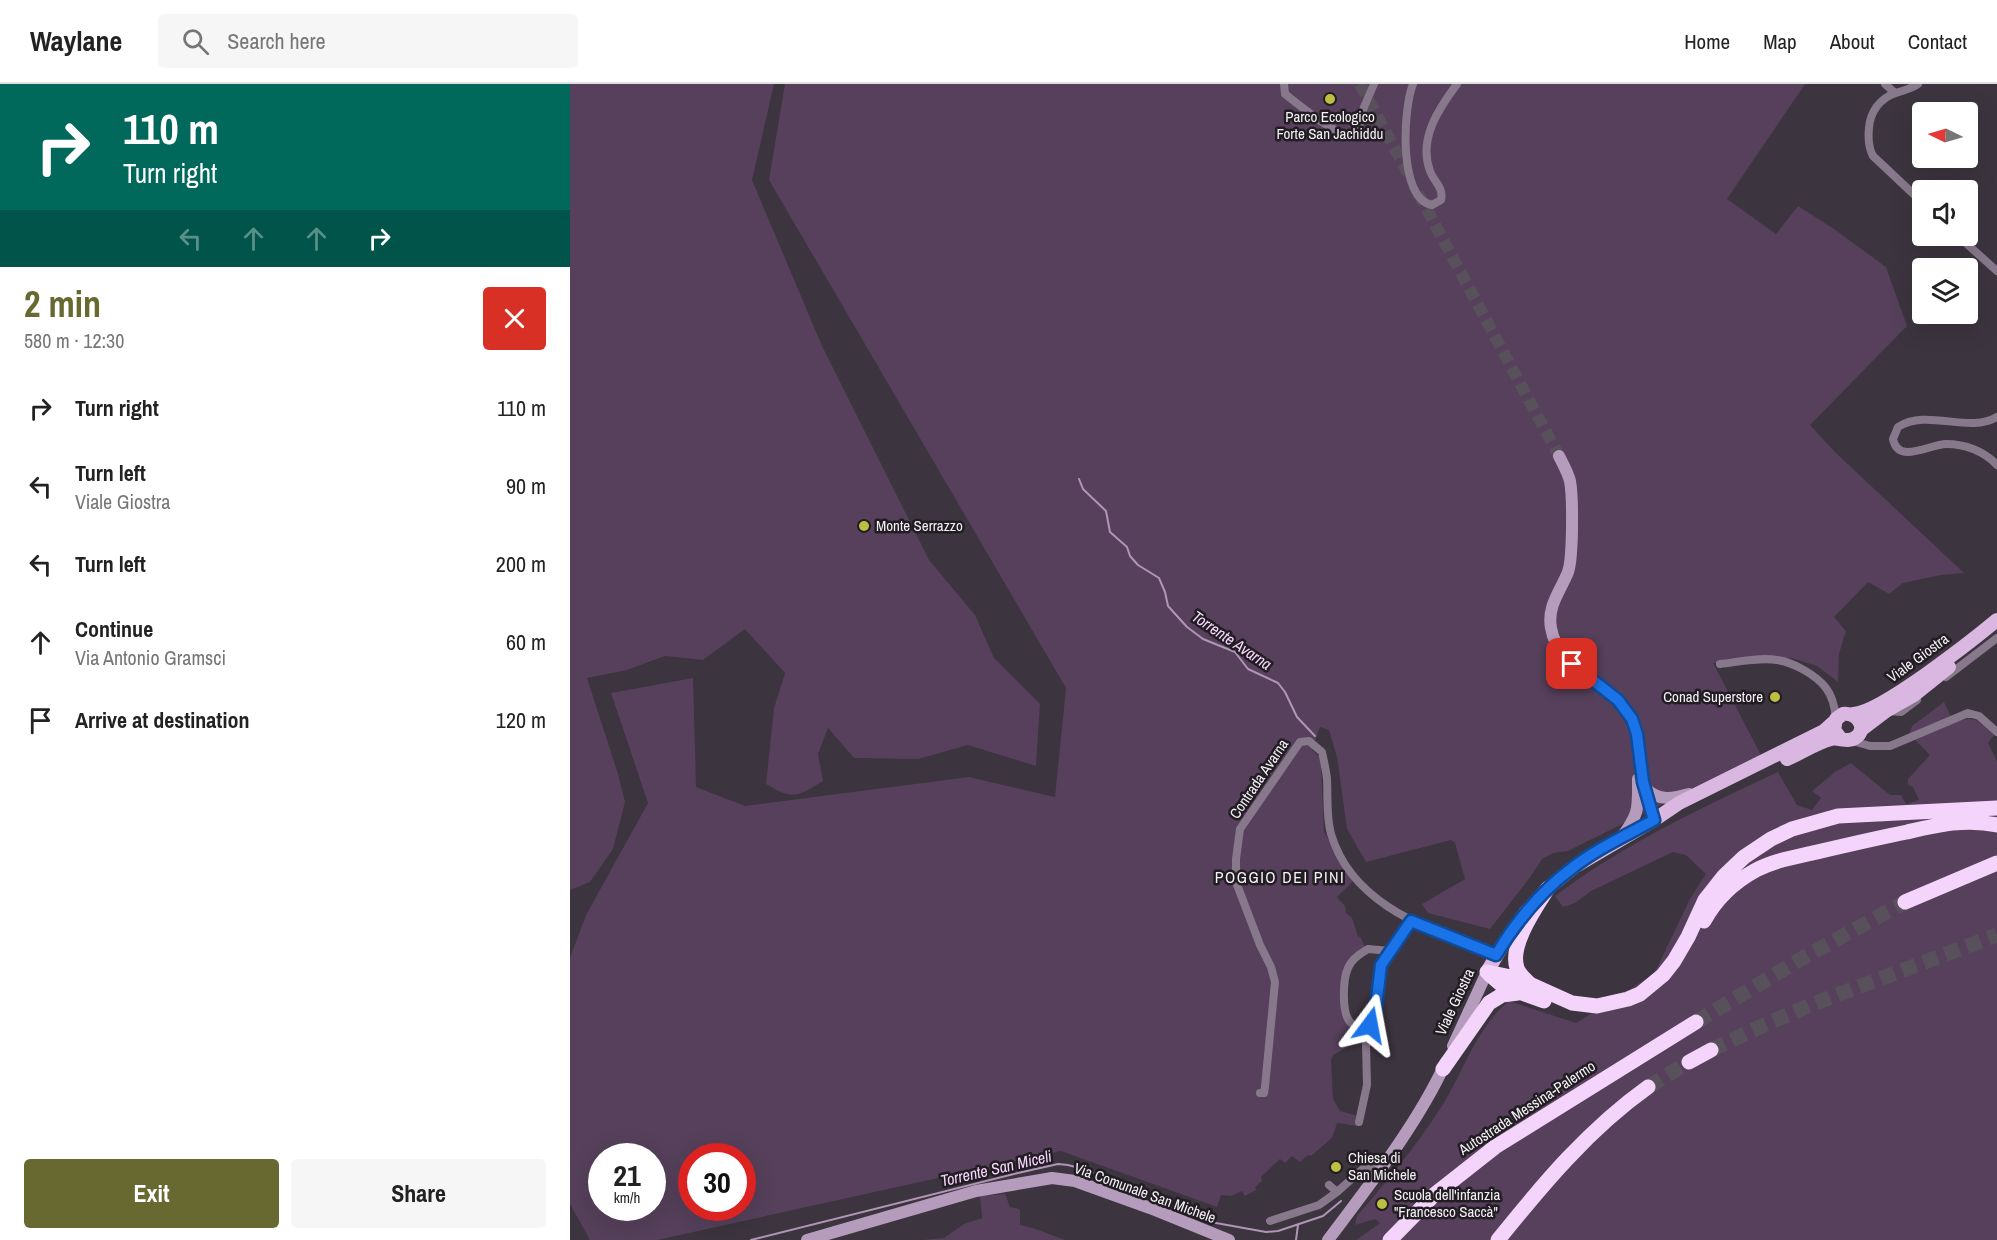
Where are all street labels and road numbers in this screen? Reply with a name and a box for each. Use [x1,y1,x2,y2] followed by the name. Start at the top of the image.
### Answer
[1883,628,1953,687] street label: Viale Giostra
[1224,735,1293,823] street label: Contrada Avarna
[1430,965,1479,1039] street label: Viale Giostra
[1453,1055,1599,1160] street label: Autostrada Messina-Palermo
[1071,1157,1219,1228] street label: Via Comunale San Michele

